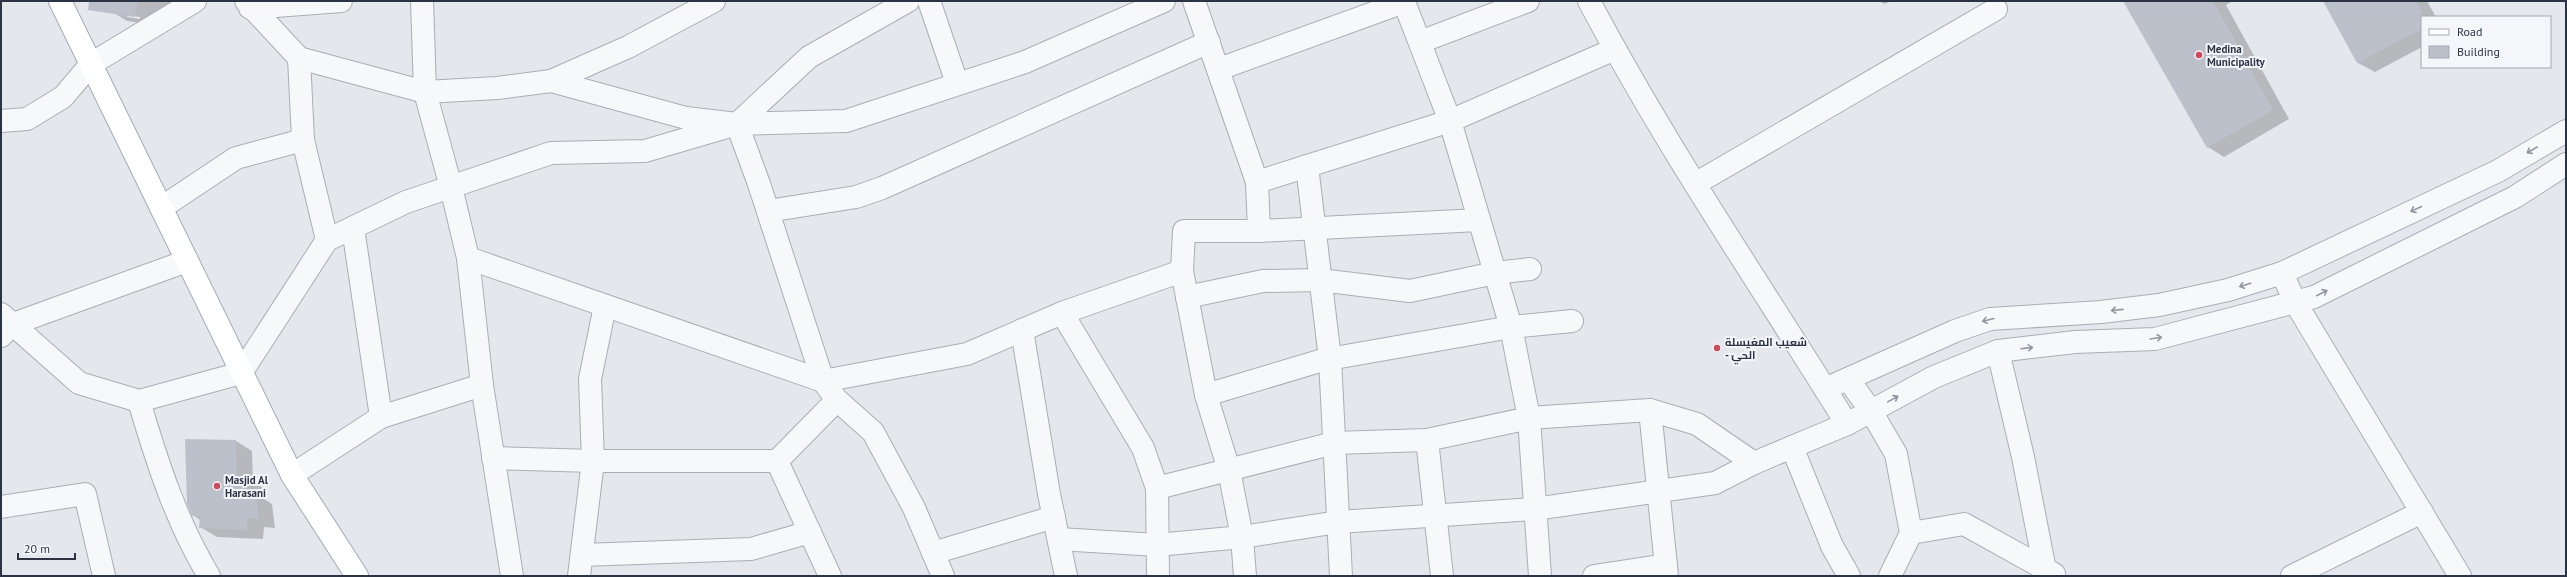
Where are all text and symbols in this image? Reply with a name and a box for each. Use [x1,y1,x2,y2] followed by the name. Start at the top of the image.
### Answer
[2421,16,2551,68] legend
[2457,24,2482,39] text: Road
[2207,42,2266,69] place label: Medina Municipality
[2457,44,2500,59] text: Building
[2194,50,2204,60] marker: Medina Municipality
[2526,147,2538,155] one-way arrow
[2411,206,2423,213] one-way arrow
[2239,281,2251,289] one-way arrow
[2316,289,2328,297] one-way arrow
[2111,306,2124,314] one-way arrow
[1982,317,1995,324] one-way arrow
[2149,334,2162,342] one-way arrow
[1725,335,1807,365] place label: شعيب المغيسلة - الحيّ
[1712,343,1722,353] marker: شعيب المغيسلة - الحيّ
[2020,344,2033,352] one-way arrow
[1887,394,1899,402] one-way arrow
[225,473,269,500] place label: Masjid Al Harasani
[212,481,222,491] marker: Masjid Al Harasani
[18,535,75,561] scale bar
[24,541,50,556] text: 20 m

